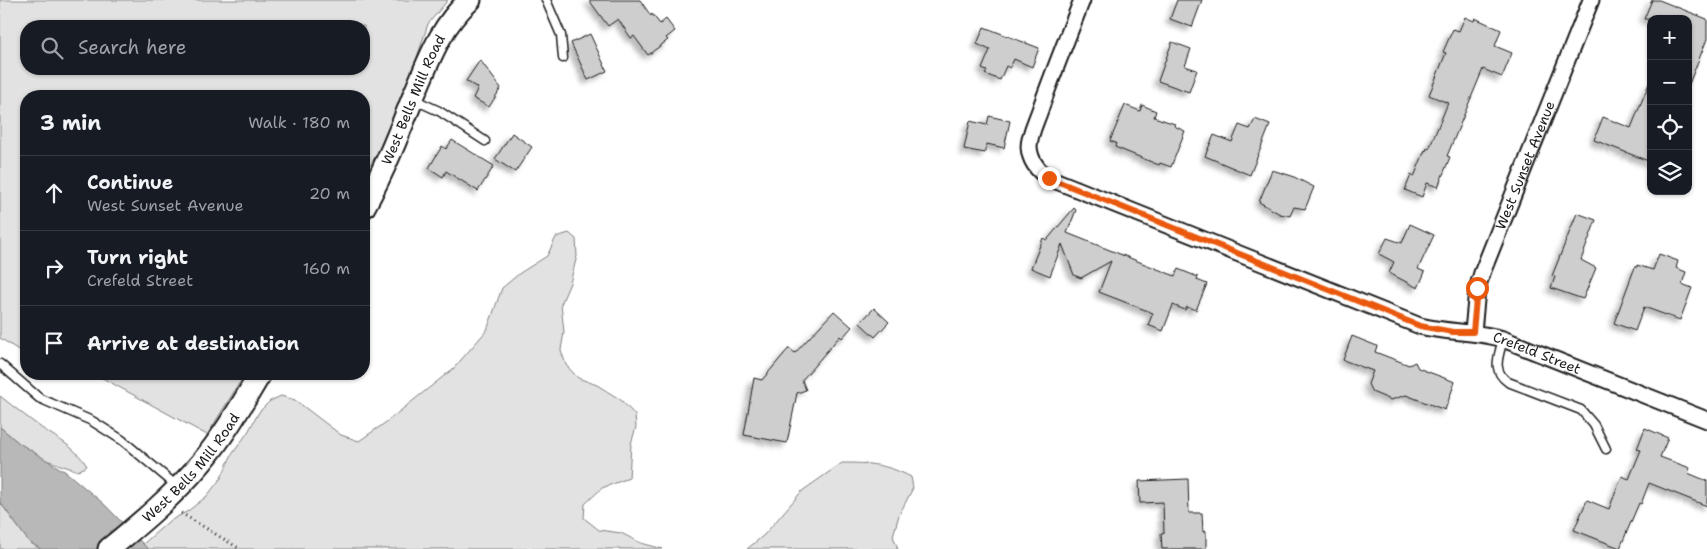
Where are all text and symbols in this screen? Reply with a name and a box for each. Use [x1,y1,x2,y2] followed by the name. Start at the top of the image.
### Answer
[1647,15,1692,195] map controls
[1647,15,1692,60] button: +
[20,20,370,75] search box
[377,31,449,168] street label: West Bells Mill Road
[38,34,66,62] icon: search
[78,35,187,60] text: Search here
[1647,60,1692,105] button: −
[1491,98,1559,232] street label: West Sunset Avenue
[1647,105,1692,150] button: locate
[40,109,101,137] text: 3 min
[248,112,350,133] text: Walk · 180 m
[1647,150,1692,195] button: layers
[1038,167,1061,190] route end
[87,170,173,195] text: Continue
[40,179,68,207] icon: ahead
[309,183,350,204] text: 20 m
[87,195,243,216] text: West Sunset Avenue
[87,245,188,270] text: Turn right
[40,254,68,282] icon: right
[303,258,350,279] text: 160 m
[87,270,193,291] text: Crefeld Street
[1466,277,1489,300] route start
[1491,328,1584,378] street label: Crefeld Street
[40,329,68,357] icon: arrive
[87,331,299,356] text: Arrive at destination
[138,409,243,526] street label: West Bells Mill Road

